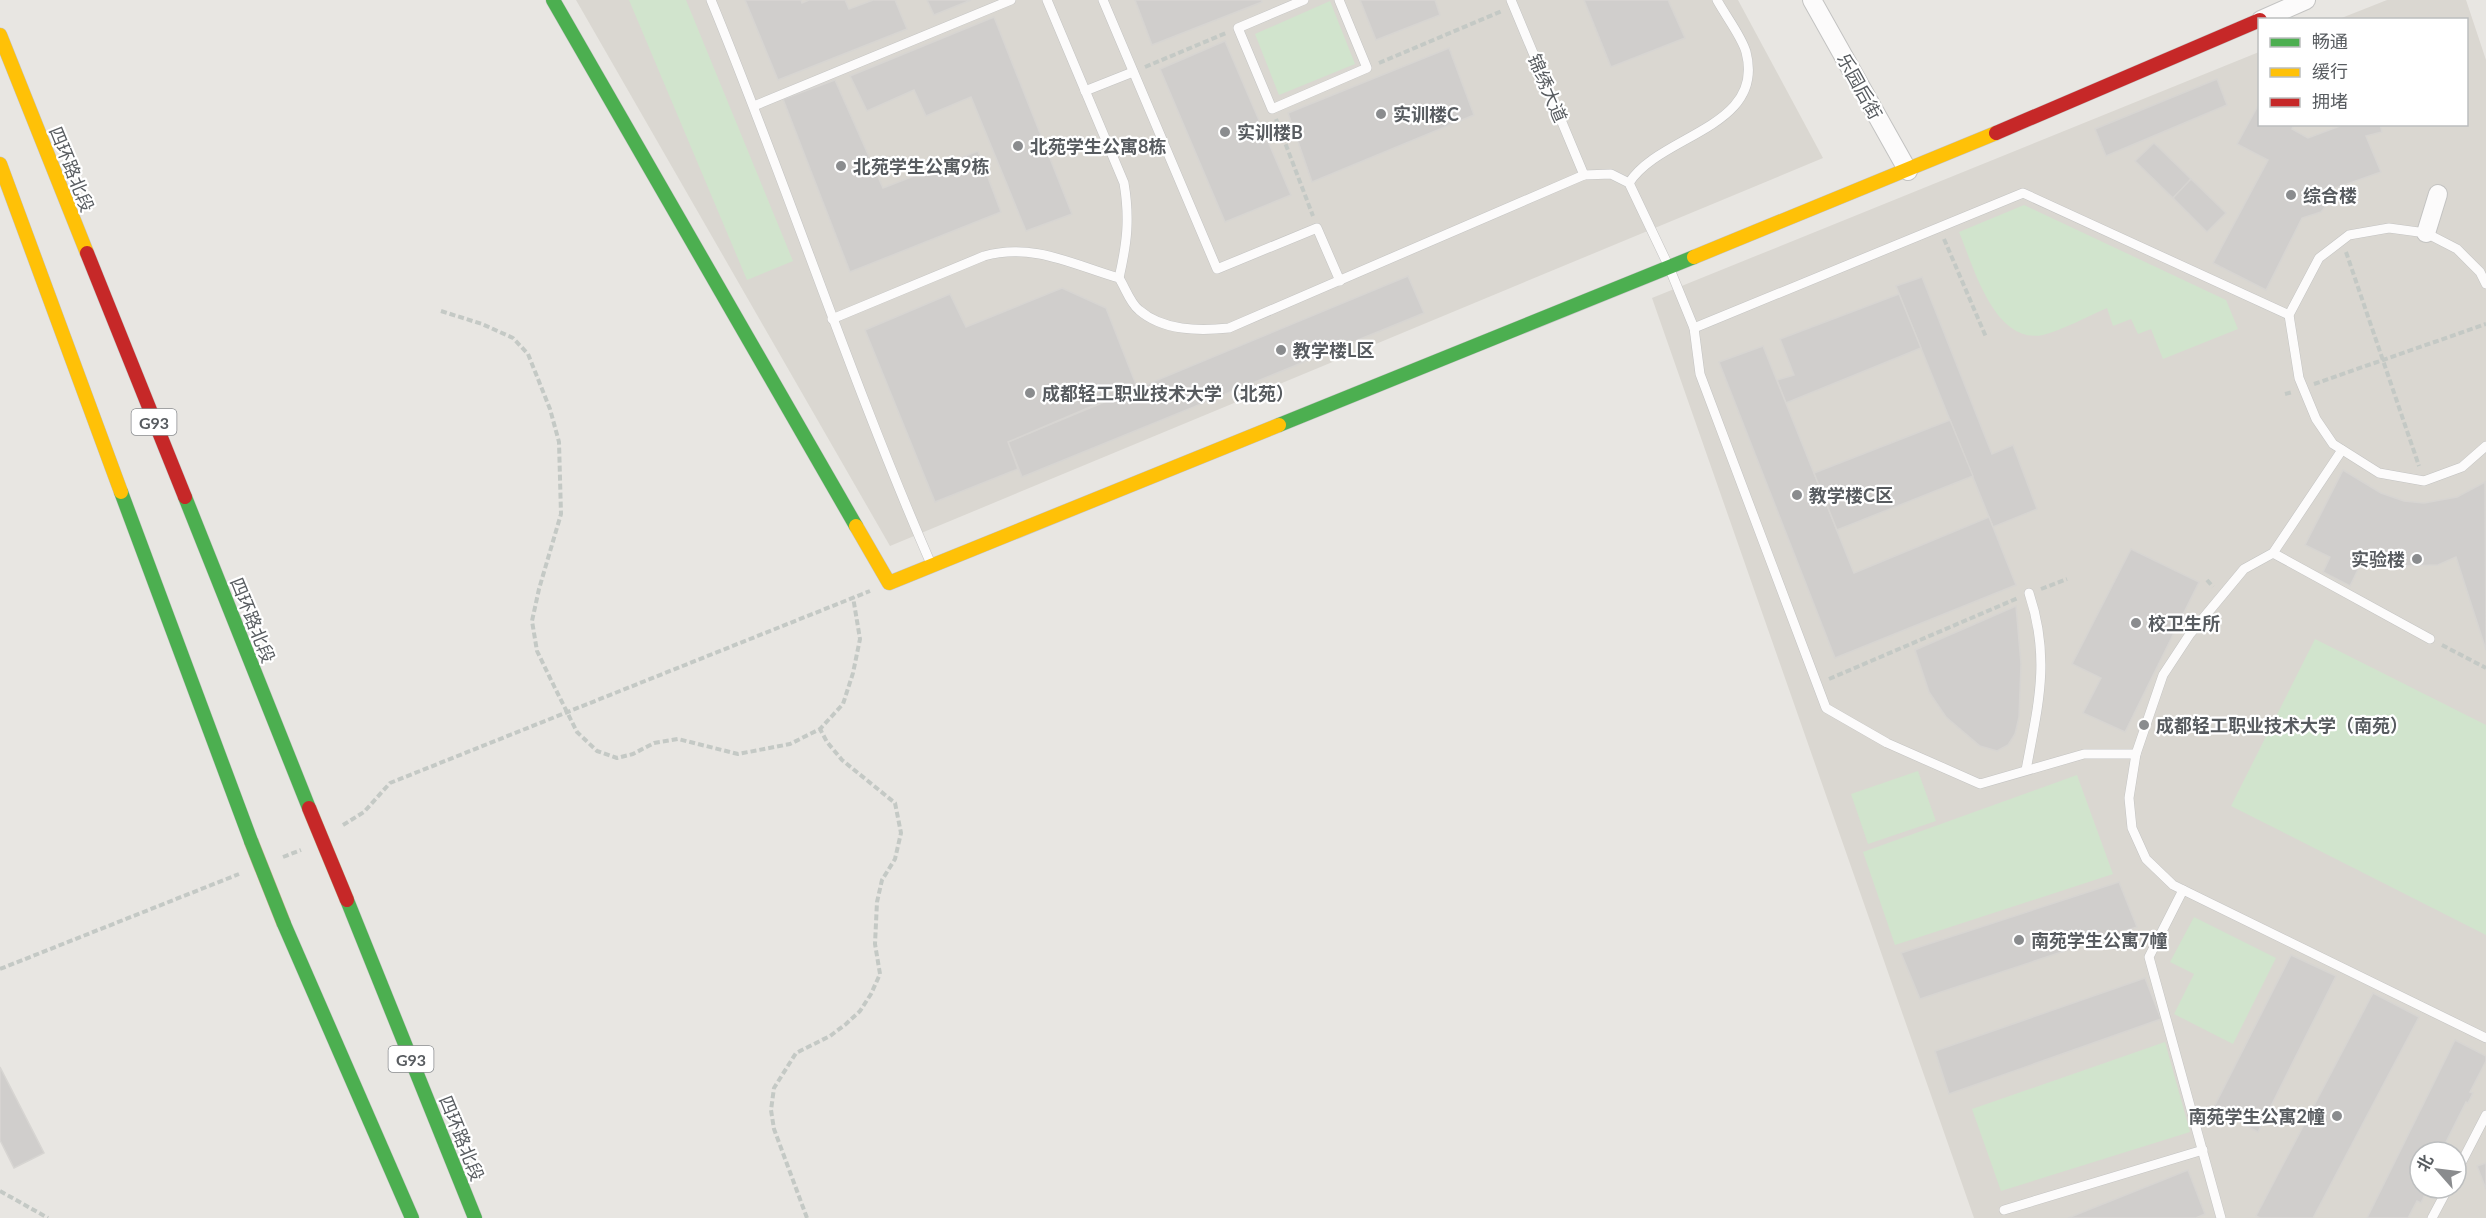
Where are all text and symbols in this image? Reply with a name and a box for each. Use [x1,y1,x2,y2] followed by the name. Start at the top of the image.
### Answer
[2258,18,2468,126] legend
[2312,30,2348,52] text: 畅通
[1833,49,1887,123] street label: 乐园后街
[1524,51,1572,125] street label: 锦绣大道
[2312,60,2348,82] text: 缓行
[2312,90,2348,112] text: 拥堵
[1393,103,1459,125] place label: 实训楼C
[1374,107,1388,121] marker: 实训楼C
[1237,121,1303,143] place label: 实训楼B
[45,123,99,215] street label: 四环路北段
[1218,125,1232,139] marker: 实训楼B
[1030,135,1166,157] place label: 北苑学生公寓8栋
[1011,139,1025,153] marker: 北苑学生公寓8栋
[853,155,989,177] place label: 北苑学生公寓9栋
[834,159,848,173] marker: 北苑学生公寓9栋
[2303,184,2357,206] place label: 综合楼
[2284,188,2298,202] marker: 综合楼
[1293,339,1374,361] place label: 教学楼L区
[1274,343,1288,357] marker: 教学楼L区
[1042,382,1294,404] place label: 成都轻工职业技术大学（北苑）
[1023,386,1037,400] marker: 成都轻工职业技术大学（北苑）
[132,409,176,435] road number: G93
[1809,484,1893,506] place label: 教学楼C区
[1790,488,1804,502] marker: 教学楼C区
[2351,548,2405,570] place label: 实验楼
[2410,552,2424,566] marker: 实验楼
[226,574,280,666] street label: 四环路北段
[2148,612,2220,634] place label: 校卫生所
[2129,616,2143,630] marker: 校卫生所
[2156,714,2408,736] place label: 成都轻工职业技术大学（南苑）
[2137,718,2151,732] marker: 成都轻工职业技术大学（南苑）
[2031,929,2167,951] place label: 南苑学生公寓7幢
[2012,933,2026,947] marker: 南苑学生公寓7幢
[388,1046,434,1072] road number: G93
[435,1092,489,1184] street label: 四环路北段
[2189,1105,2325,1127] place label: 南苑学生公寓2幢
[2330,1109,2344,1123] marker: 南苑学生公寓2幢
[2408,1140,2468,1200] north arrow
[2412,1151,2436,1174] text: 北

